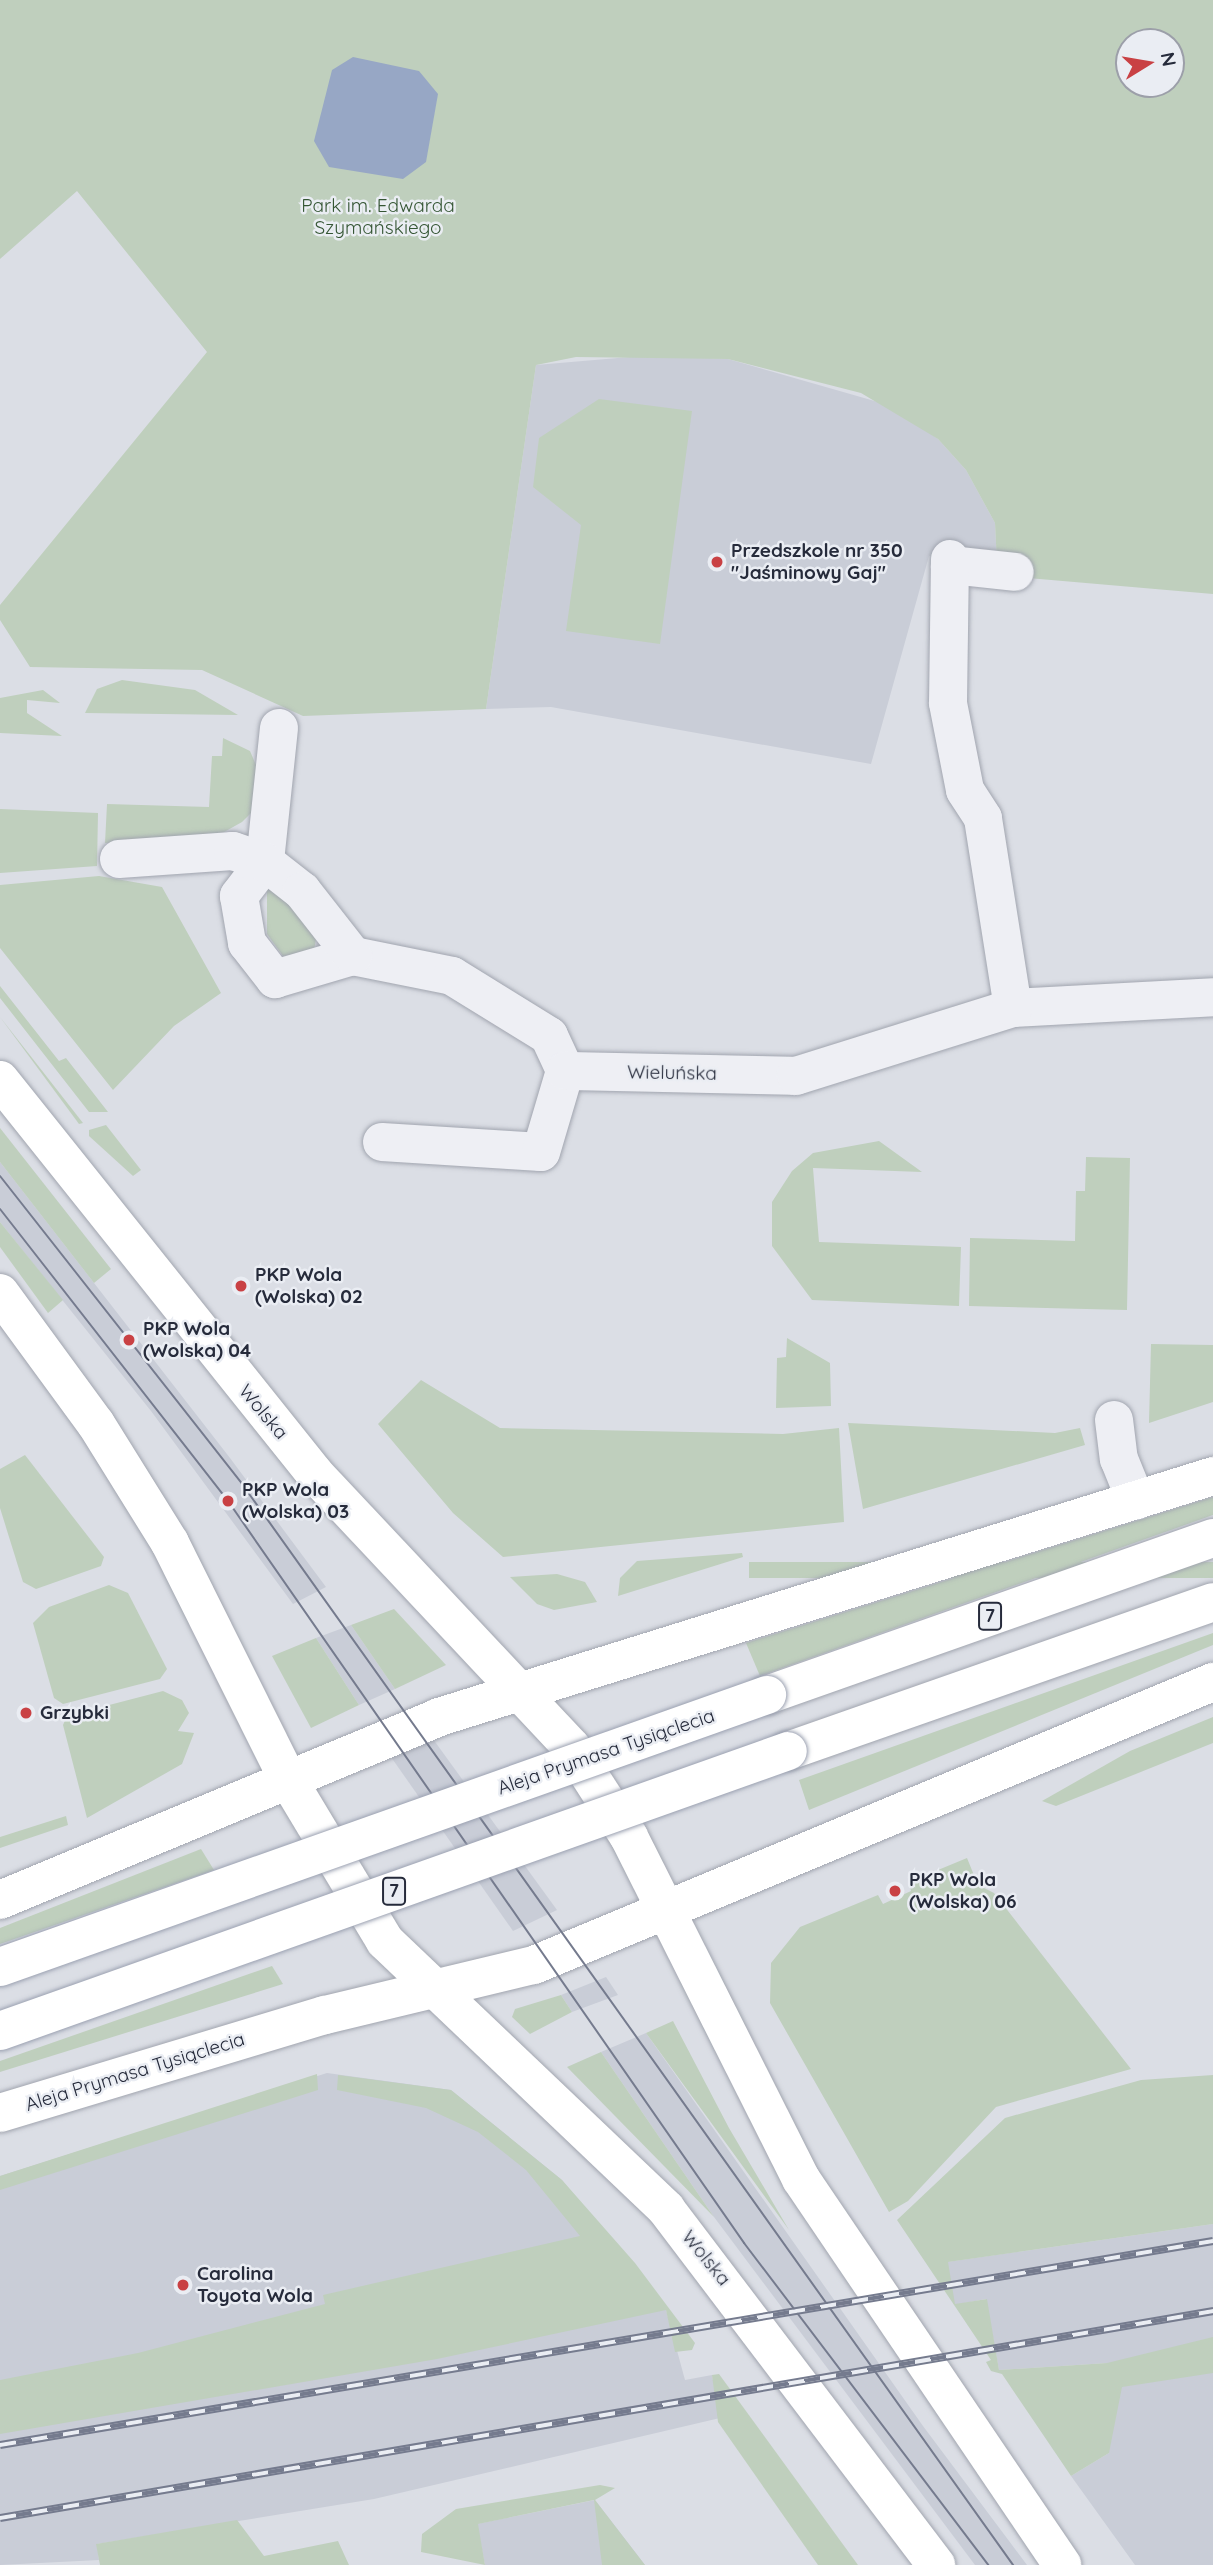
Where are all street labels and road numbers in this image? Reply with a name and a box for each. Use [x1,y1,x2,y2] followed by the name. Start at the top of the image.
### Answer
[627,1061,717,1085] street label: Wieluńska
[234,1380,292,1444] street label: Wolska
[978,1602,1002,1630] road number: 7
[494,1704,718,1800] street label: Aleja Prymasa Tysiąclecia
[382,1877,406,1906] road number: 7
[23,2028,247,2116] street label: Aleja Prymasa Tysiąclecia
[677,2226,735,2290] street label: Wolska

